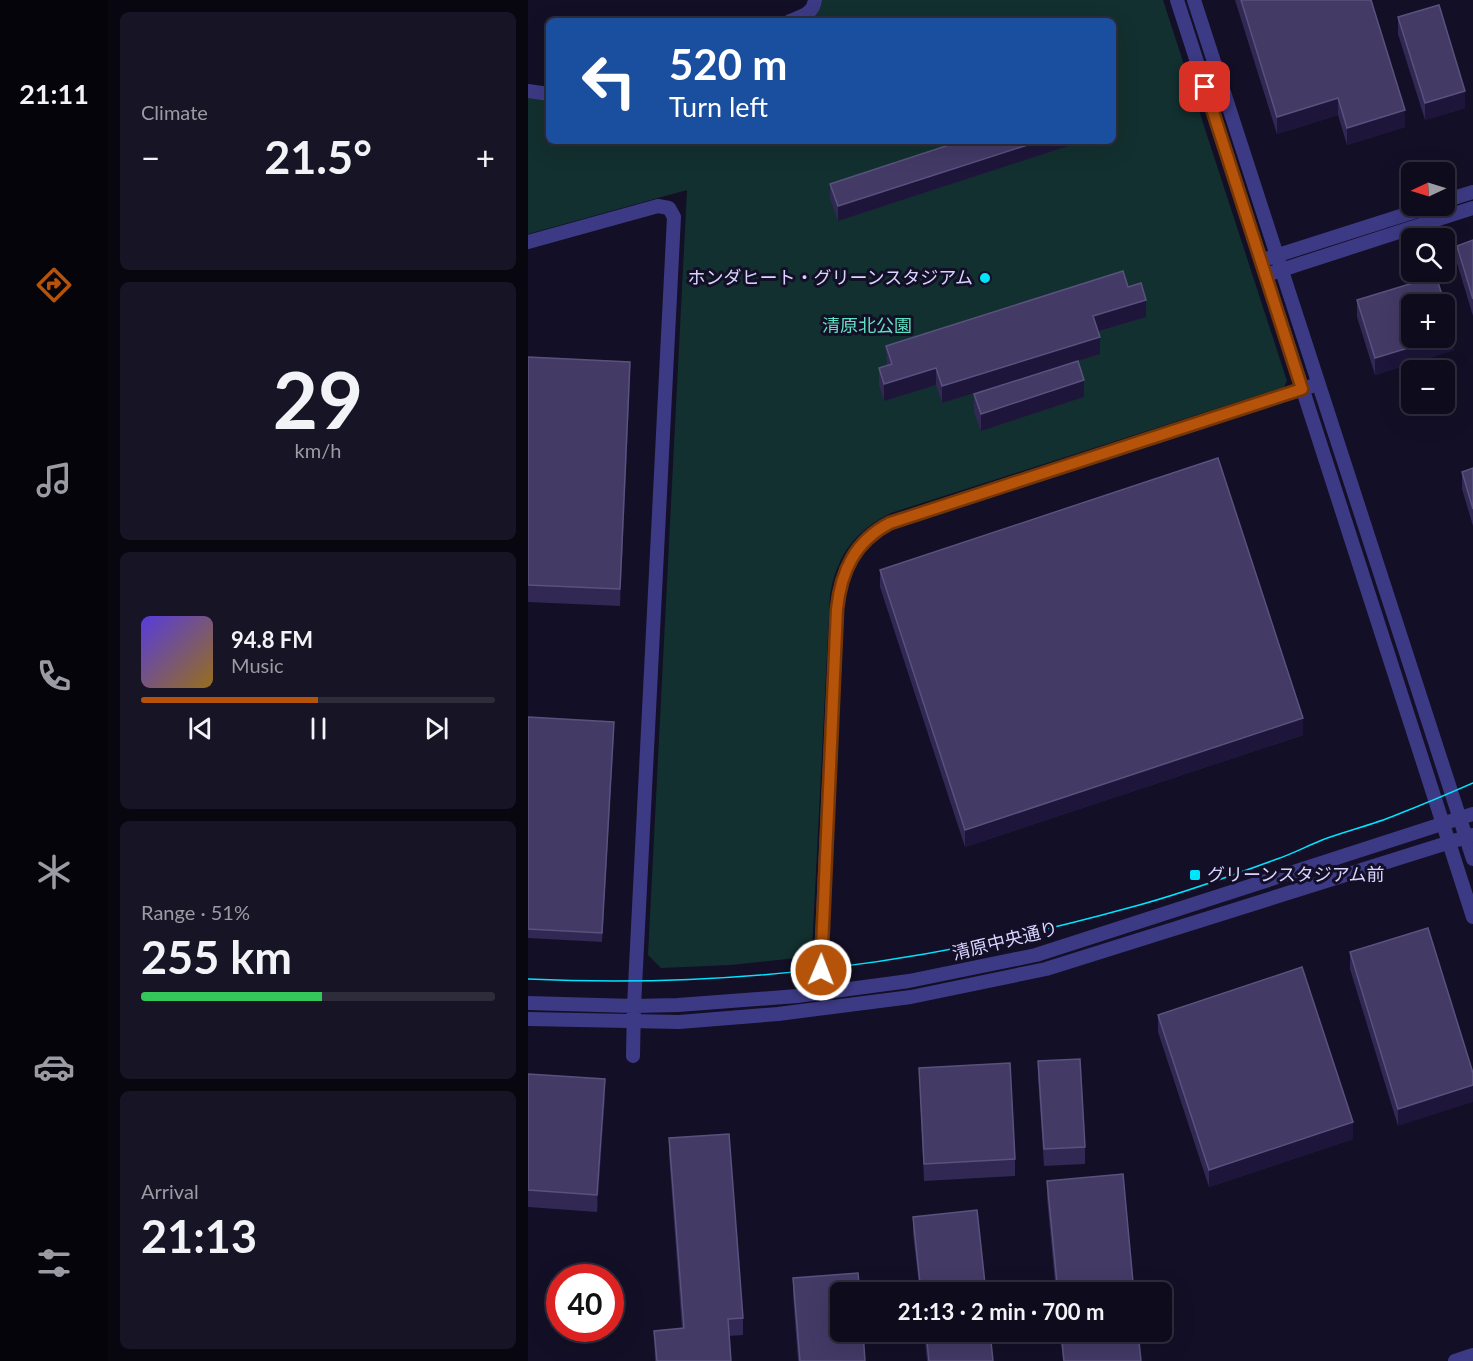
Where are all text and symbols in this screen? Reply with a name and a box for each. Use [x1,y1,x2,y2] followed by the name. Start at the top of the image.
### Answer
[669,39,787,89] text: 520 m
[570,42,648,120] icon: left
[1179,61,1230,112] pin
[1188,70,1221,103] icon: arrive
[19,77,89,110] text: 21:11
[669,90,768,123] text: Turn left
[141,100,208,124] text: Climate
[264,130,372,184] text: 21.5°
[141,137,160,177] text: −
[476,137,495,177] text: +
[1401,162,1455,216] north arrow
[1401,162,1455,414] map controls
[1401,228,1455,282] button: search
[33,264,75,306] icon: directions
[688,266,973,288] place label: ホンダヒート・グリーンスタジアム
[978,271,992,285] marker: ホンダヒート・グリーンスタジアム
[1401,294,1455,348] button: +
[822,314,912,336] park label: 清原北公園
[273,352,363,446] text: 29
[1401,360,1455,414] button: −
[295,438,341,462] text: km/h
[33,459,75,501] icon: music
[231,626,313,653] text: 94.8 FM
[231,653,284,677] text: Music
[33,655,75,697] icon: phone
[184,712,217,745] icon: previous
[302,712,335,745] icon: pause
[420,712,453,745] icon: next
[33,851,75,893] icon: climate
[1207,863,1384,885] place label: グリーンスタジアム前
[1188,868,1202,882] marker: グリーンスタジアム前
[141,900,250,924] text: Range · 51%
[950,916,1060,964] street label: 清原中央通り
[141,930,292,984] text: 255 km
[789,938,853,1002] position arrow
[33,1046,75,1088] icon: car
[141,1179,199,1203] text: Arrival
[141,1209,257,1263] text: 21:13
[33,1242,75,1284] icon: filters
[546,1264,624,1342] speed limit sign: 40
[898,1298,1104,1325] text: 21:13 · 2 min · 700 m

